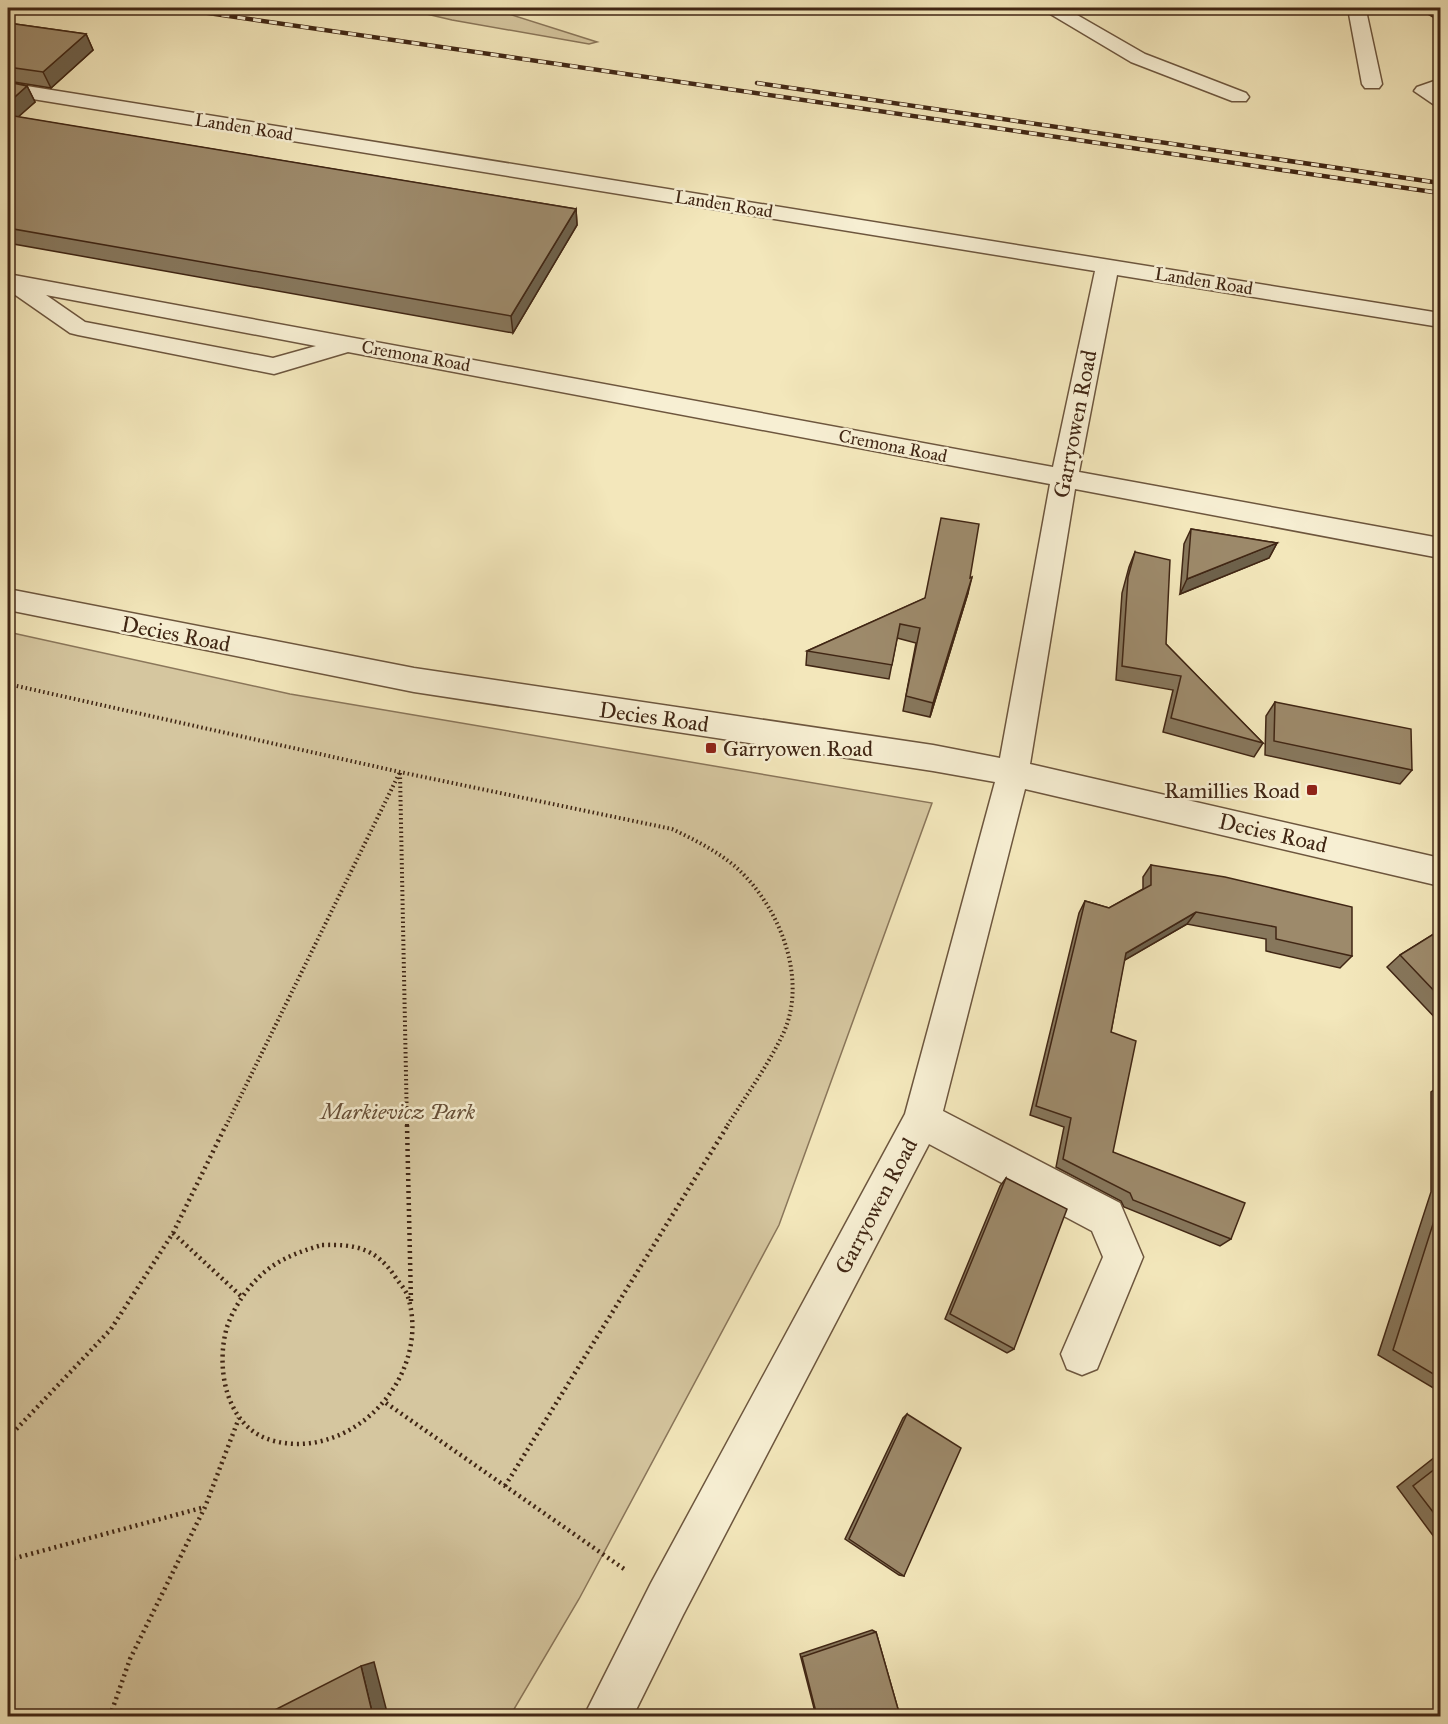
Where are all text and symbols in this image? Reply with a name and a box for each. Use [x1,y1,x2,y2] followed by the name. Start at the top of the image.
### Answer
[193,108,295,146] street label: Landen Road
[673,185,775,223] street label: Landen Road
[1153,262,1255,300] street label: Landen Road
[360,336,472,376] street label: Cremona Road
[1047,348,1103,500] street label: Garryowen Road
[837,425,949,467] street label: Cremona Road
[119,610,233,658] street label: Decies Road
[597,696,711,738] street label: Decies Road
[723,735,873,762] place label: Garryowen Road
[704,741,718,755] marker: Garryowen Road
[1164,777,1300,804] place label: Ramillies Road
[1305,783,1319,797] marker: Ramillies Road
[1216,807,1330,859] street label: Decies Road
[319,1098,476,1125] park label: Markievicz Park
[829,1133,923,1279] street label: Garryowen Road

